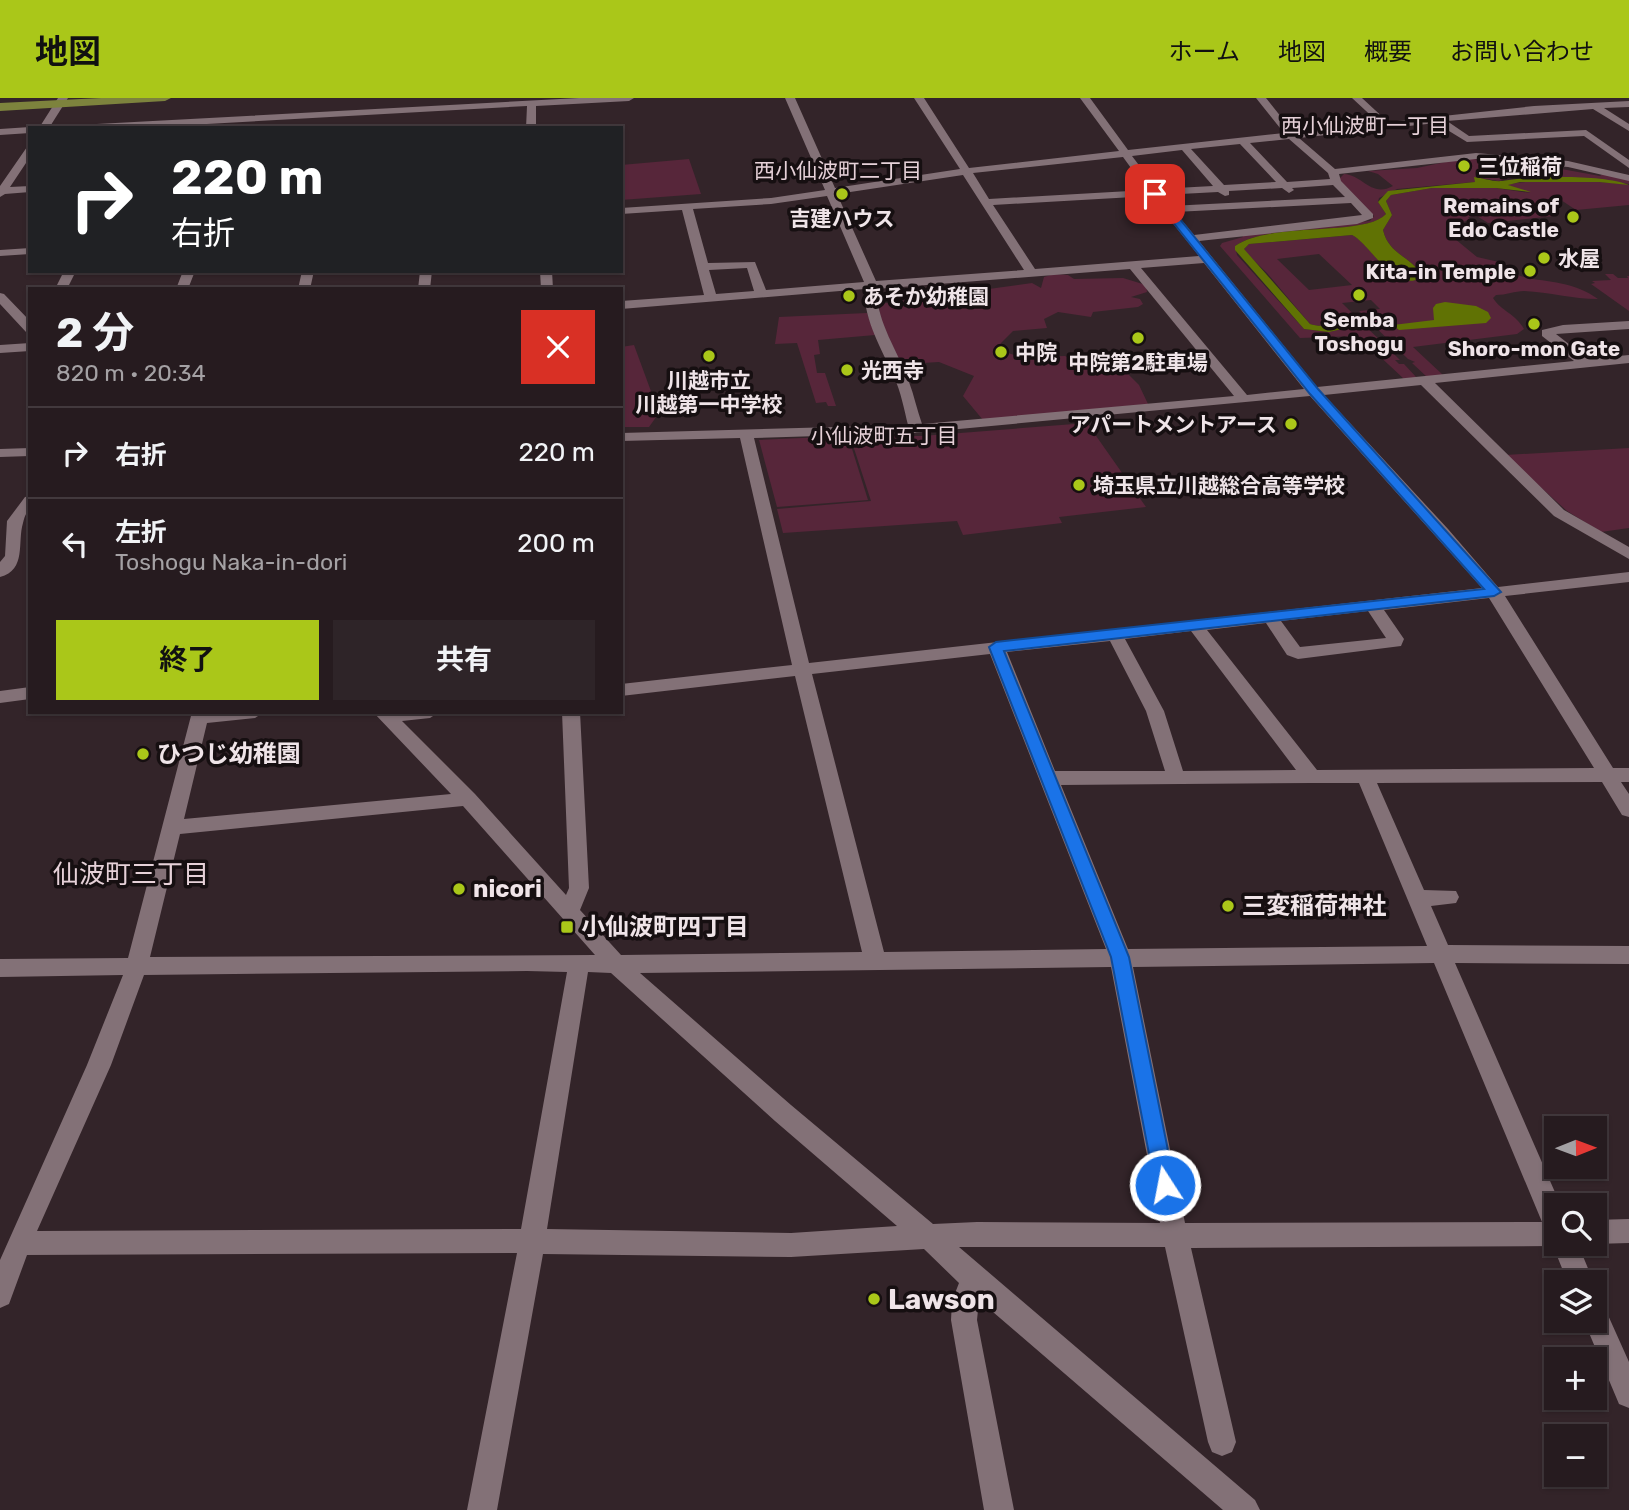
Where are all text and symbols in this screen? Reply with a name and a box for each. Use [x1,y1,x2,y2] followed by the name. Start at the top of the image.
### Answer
[35,32,101,71] text: 地図
[1169,38,1240,66] text: ホーム
[1278,38,1326,66] text: 地図
[1364,38,1412,66] text: 概要
[1450,38,1594,66] text: お問い合わせ
[1281,113,1449,138] district label: 西小仙波町一丁目
[171,148,323,206] text: 220 m
[56,154,147,245] icon: right
[1478,154,1562,179] place label: 三位稲荷
[754,158,922,183] district label: 西小仙波町二丁目
[1456,158,1472,174] marker: 三位稲荷
[1125,164,1185,224] pin
[1136,175,1174,213] icon: arrive
[834,186,850,202] marker: 吉建ハウス
[1443,193,1560,242] place label: Remains of Edo Castle
[790,206,895,231] place label: 吉建ハウス
[1565,209,1581,225] marker: Remains of Edo Castle
[171,214,235,252] text: 右折
[1558,246,1600,271] place label: 水屋
[1536,250,1552,266] marker: 水屋
[1366,259,1516,284] place label: Kita-in Temple
[1522,263,1538,279] marker: Kita-in Temple
[863,284,989,309] place label: あそか幼稚園
[1351,287,1367,303] marker: Semba Toshogu
[841,288,857,304] marker: あそか幼稚園
[1314,307,1404,356] place label: Semba Toshogu
[56,308,134,358] text: 2 分
[521,310,595,384] button: close
[1526,316,1542,332] marker: Shoro-mon Gate
[1130,330,1146,346] marker: 中院第2駐車場
[1448,336,1620,361] place label: Shoro-mon Gate
[1015,340,1057,365] place label: 中院
[993,344,1009,360] marker: 中院
[701,348,717,364] marker: 川越市立 川越第一中学校
[1068,350,1208,375] place label: 中院第2駐車場
[861,358,924,383] place label: 光西寺
[56,359,206,387] text: 820 m · 20:34
[839,362,855,378] marker: 光西寺
[636,368,783,417] place label: 川越市立 川越第一中学校
[1070,412,1277,437] place label: アパートメントアース
[1283,416,1299,432] marker: アパートメントアース
[811,423,958,448] district label: 小仙波町五丁目
[56,434,94,472] icon: right
[518,437,595,468] text: 220 m
[115,440,167,471] text: 右折
[1093,473,1345,498] place label: 埼玉県立川越総合高等学校
[1071,477,1087,493] marker: 埼玉県立川越総合高等学校
[115,517,167,548] text: 左折
[56,525,94,563] icon: left
[517,528,595,559] text: 200 m
[115,548,347,576] text: Toshogu Naka-in-dori
[56,620,319,700] button: 終了
[333,620,595,700] button: 共有
[157,740,301,768] place label: ひつじ幼稚園
[135,746,151,762] marker: ひつじ幼稚園
[53,859,209,890] district label: 仙波町三丁目
[473,875,542,903] place label: nicori
[451,881,467,897] marker: nicori
[1242,892,1386,920] place label: 三変稲荷神社
[1220,898,1236,914] marker: 三変稲荷神社
[581,913,749,941] place label: 小仙波町四丁目
[559,919,575,935] marker: 小仙波町四丁目
[1544,1116,1606,1180] north arrow
[1544,1116,1607,1487] map controls
[1128,1148,1202,1222] position arrow
[1544,1193,1607,1256] button: search
[1544,1270,1607,1333] button: layers
[888,1283,995,1316] place label: Lawson
[866,1291,882,1307] marker: Lawson
[1544,1347,1607,1410] button: +
[1544,1424,1607,1487] button: −

